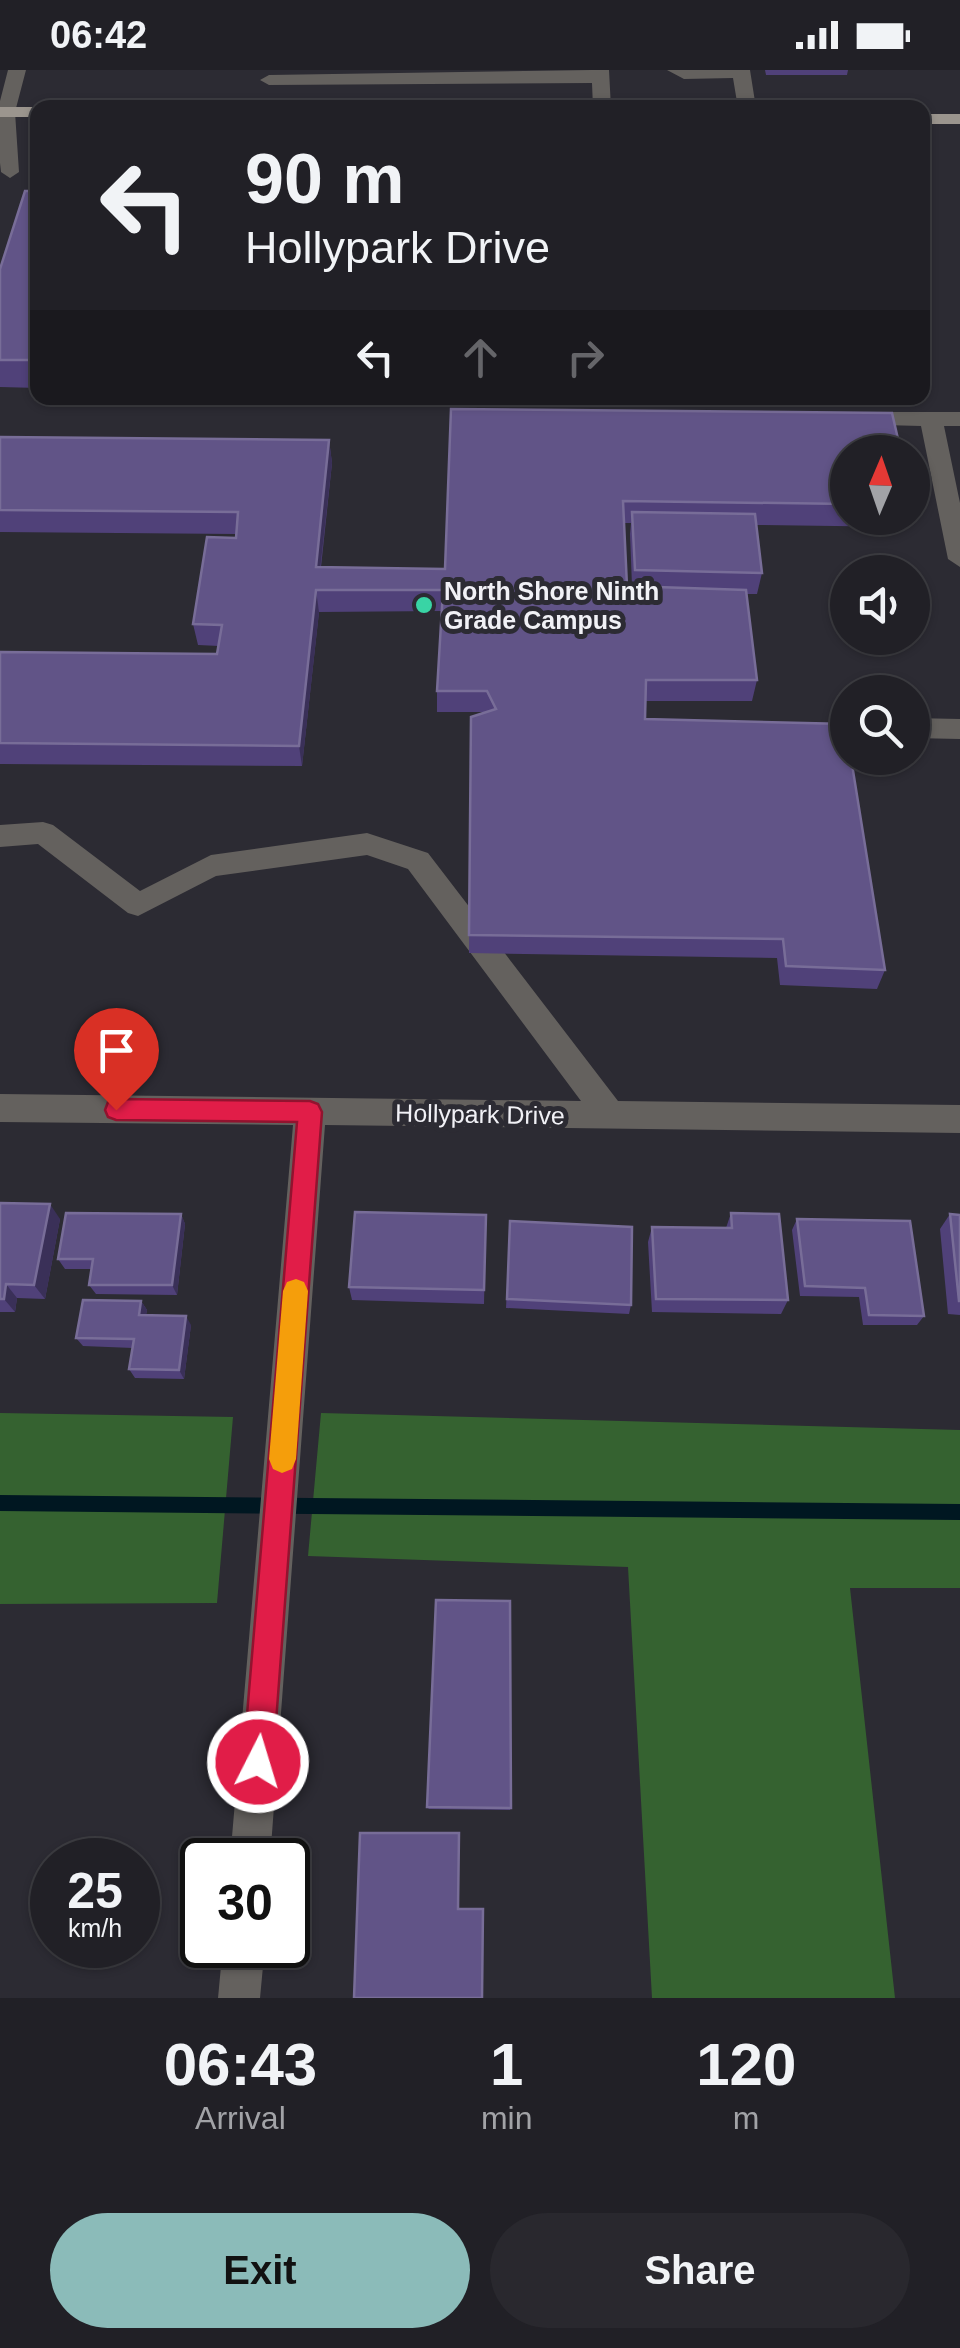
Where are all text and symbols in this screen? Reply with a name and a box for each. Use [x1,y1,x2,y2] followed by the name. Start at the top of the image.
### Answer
[50,14,147,56] text: 06:42
[80,140,210,270] icon: left
[245,140,405,218] text: 90 m
[245,222,550,273] text: Hollypark Drive
[348,330,403,385] icon: left
[453,330,508,385] icon: ahead
[558,330,613,385] icon: right
[830,435,930,535] north arrow
[830,435,930,775] map controls
[830,555,930,655] button: sound
[444,577,659,634] place label: North Shore Ninth Grade Campus
[413,594,435,616] marker: North Shore Ninth Grade Campus
[830,675,930,775] button: search
[74,1008,159,1111] pin
[89,1023,144,1078] icon: arrive
[395,1099,565,1129] street label: Hollypark Drive
[206,1710,310,1814] position arrow
[180,1838,310,1968] speed limit sign: 30
[67,1863,123,1919] text: 25
[68,1914,122,1942] text: km/h
[164,2031,317,2098] text: 06:43
[490,2031,523,2098] text: 1
[696,2031,796,2098] text: 120
[195,2100,286,2136] text: Arrival
[481,2100,532,2136] text: min
[733,2100,760,2136] text: m
[50,2213,470,2328] button: Exit
[490,2213,910,2328] button: Share

